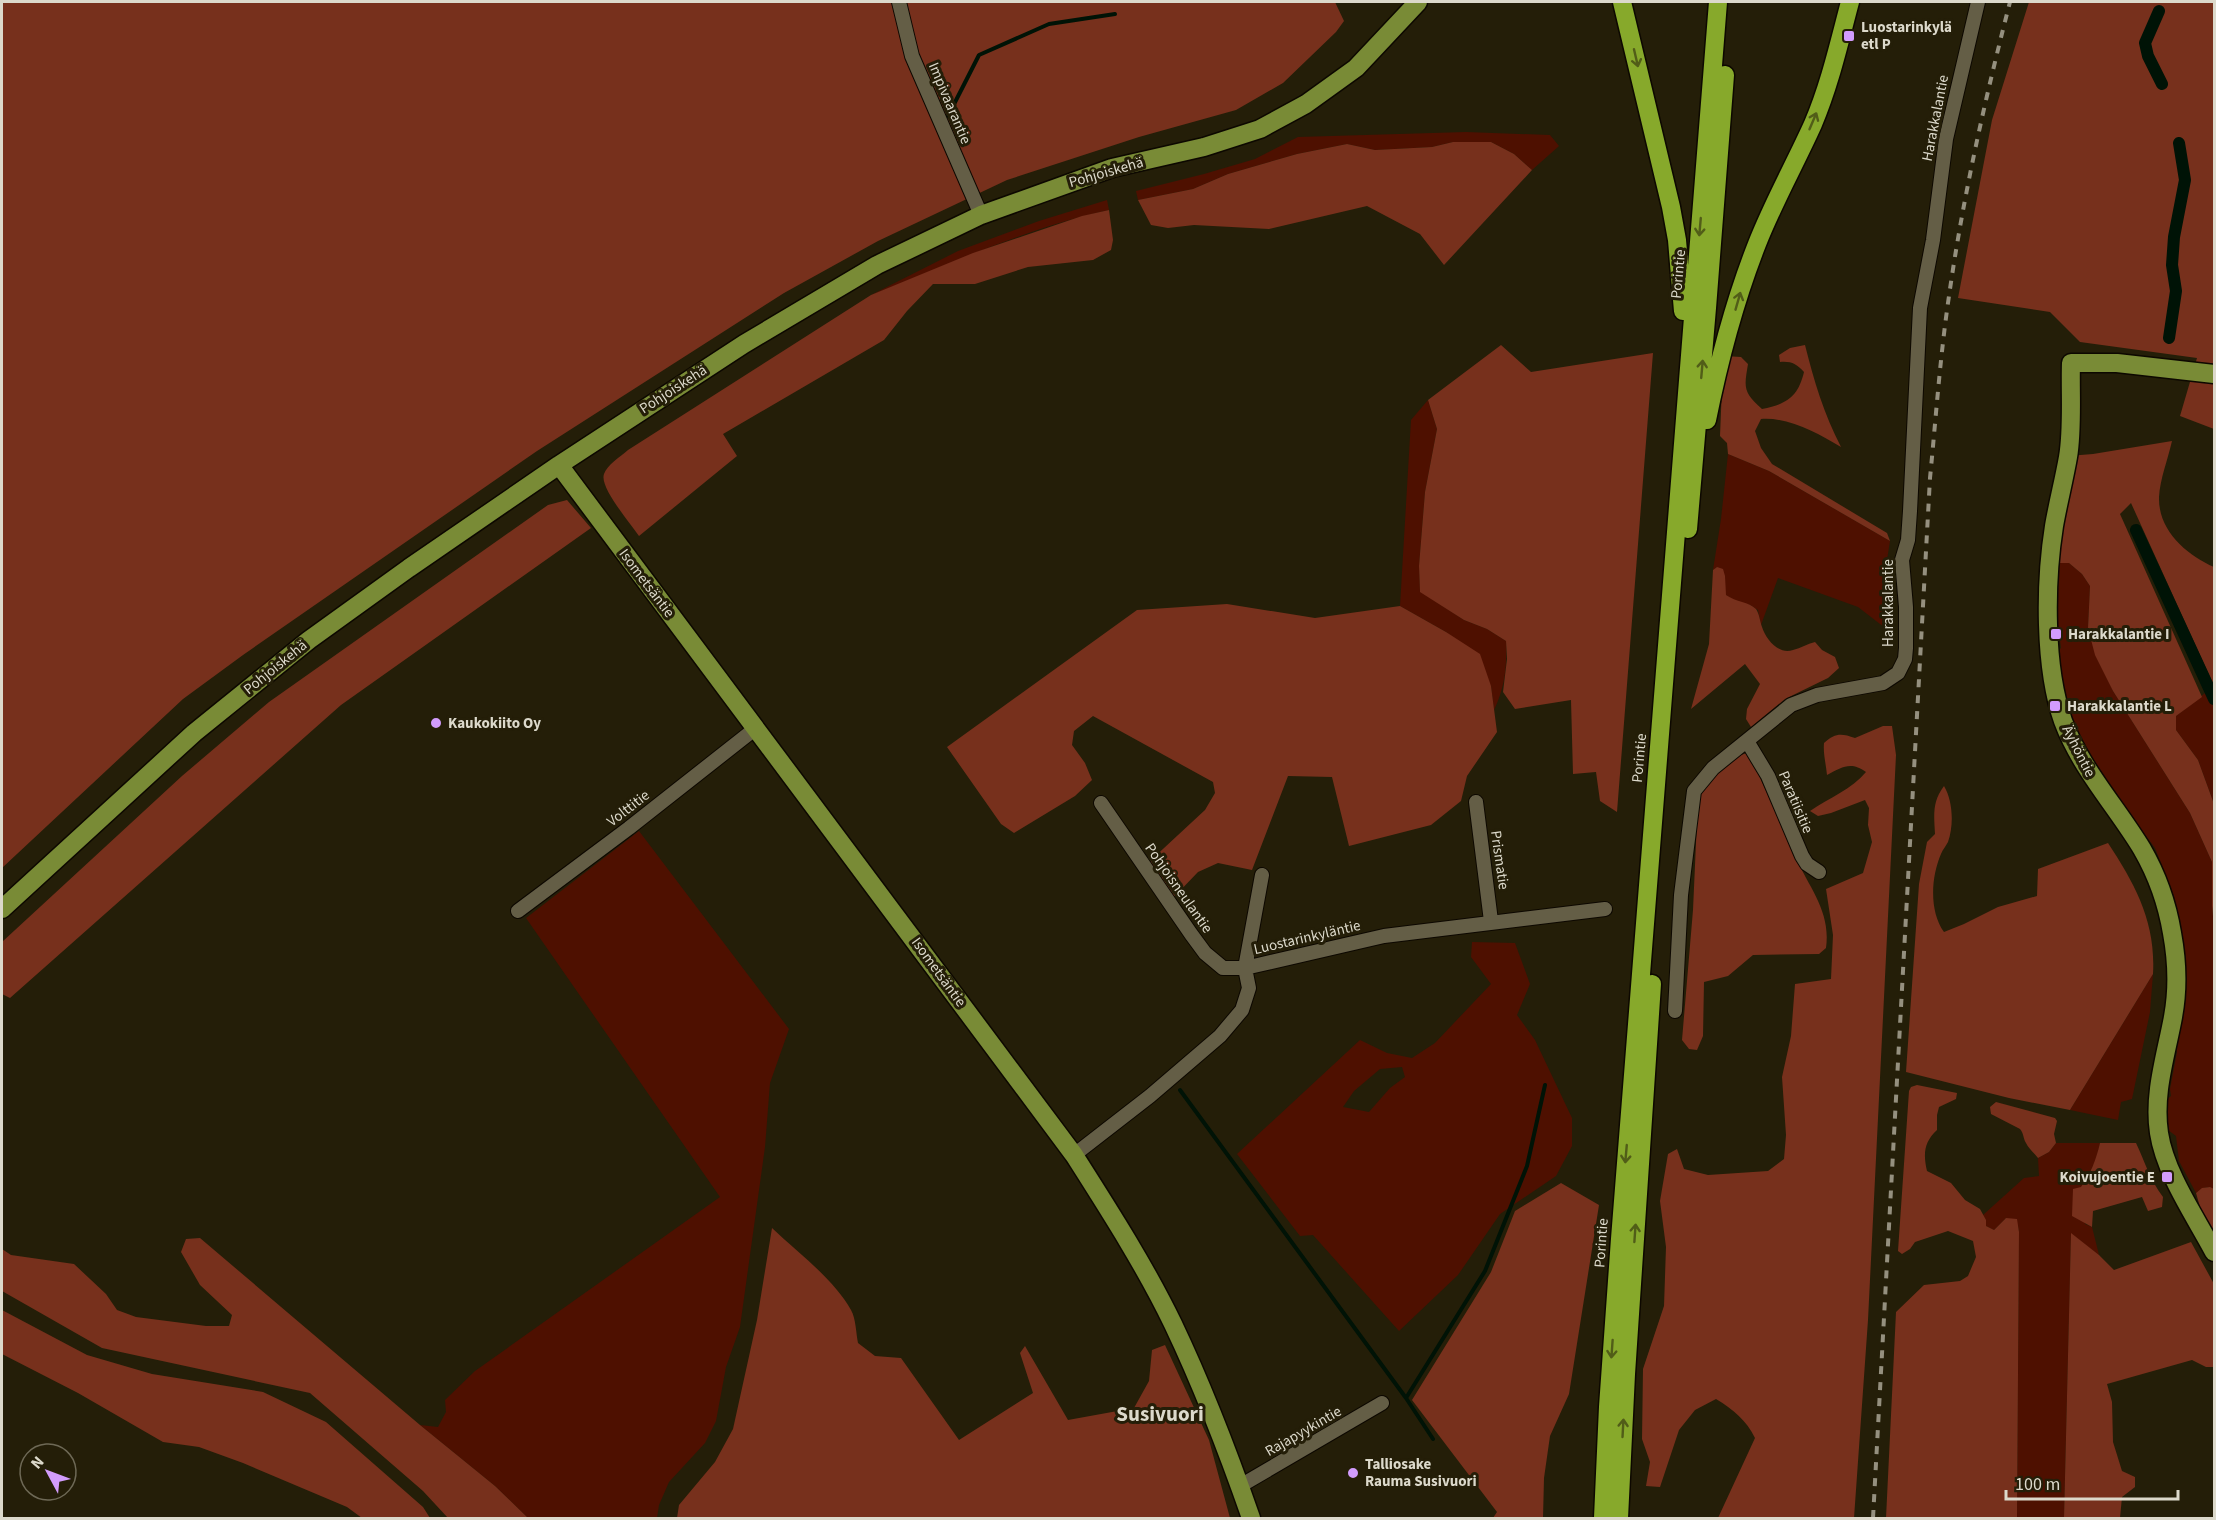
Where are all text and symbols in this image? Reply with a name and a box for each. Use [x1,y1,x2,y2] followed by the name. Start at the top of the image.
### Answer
[1861,17,1952,55] place label: Luostarinkylä etl P
[1842,29,1856,43] marker: Luostarinkylä etl P
[1630,49,1642,68] one-way arrow
[923,59,976,147] street label: Impivaarantie
[1917,73,1954,163] street label: Harakkalantie
[1808,113,1819,131] one-way arrow
[1066,152,1146,193] street label: Pohjoiskehä
[1694,217,1705,237] one-way arrow
[1666,248,1691,300] street label: Porintie
[1733,292,1744,311] one-way arrow
[1697,359,1708,379] one-way arrow
[635,360,711,419] street label: Pohjoiskehä
[614,545,679,622] street label: Isometsäntie
[1878,559,1899,647] street label: Harakkalantie
[2068,624,2170,645] place label: Harakkalantie I
[2049,627,2063,641] marker: Harakkalantie I
[239,635,312,700] street label: Pohjoiskehä
[2067,696,2172,717] place label: Harakkalantie L
[2048,699,2062,713] marker: Harakkalantie L
[448,713,541,734] place label: Kaukokiito Oy
[429,716,443,730] marker: Kaukokiito Oy
[2057,722,2101,781] street label: Äyhöntie
[1627,732,1652,784] street label: Porintie
[1773,768,1818,837] street label: Paratiisitie
[602,785,654,832] street label: Volttitie
[1485,829,1514,891] street label: Prismatie
[1140,839,1218,938] street label: Pohjoisneulantie
[1252,915,1363,960] street label: Luostarinkyläntie
[906,933,971,1011] street label: Isometsäntie
[1620,1144,1631,1164] one-way arrow
[2059,1167,2155,1188] place label: Koivujoentie E
[2160,1170,2174,1184] marker: Koivujoentie E
[1589,1218,1614,1268] street label: Porintie
[1629,1224,1640,1244] one-way arrow
[1606,1338,1617,1358] one-way arrow
[1116,1399,1204,1429] district label: Susivuori
[1261,1401,1345,1462] street label: Rajapyykintie
[1618,1418,1629,1438] one-way arrow
[18,1442,78,1502] north arrow
[26,1452,49,1474] text: N
[1365,1454,1477,1492] place label: Talliosake Rauma Susivuori
[2006,1463,2178,1501] scale bar
[1346,1466,1360,1480] marker: Talliosake Rauma Susivuori
[2015,1472,2060,1497] text: 100 m

